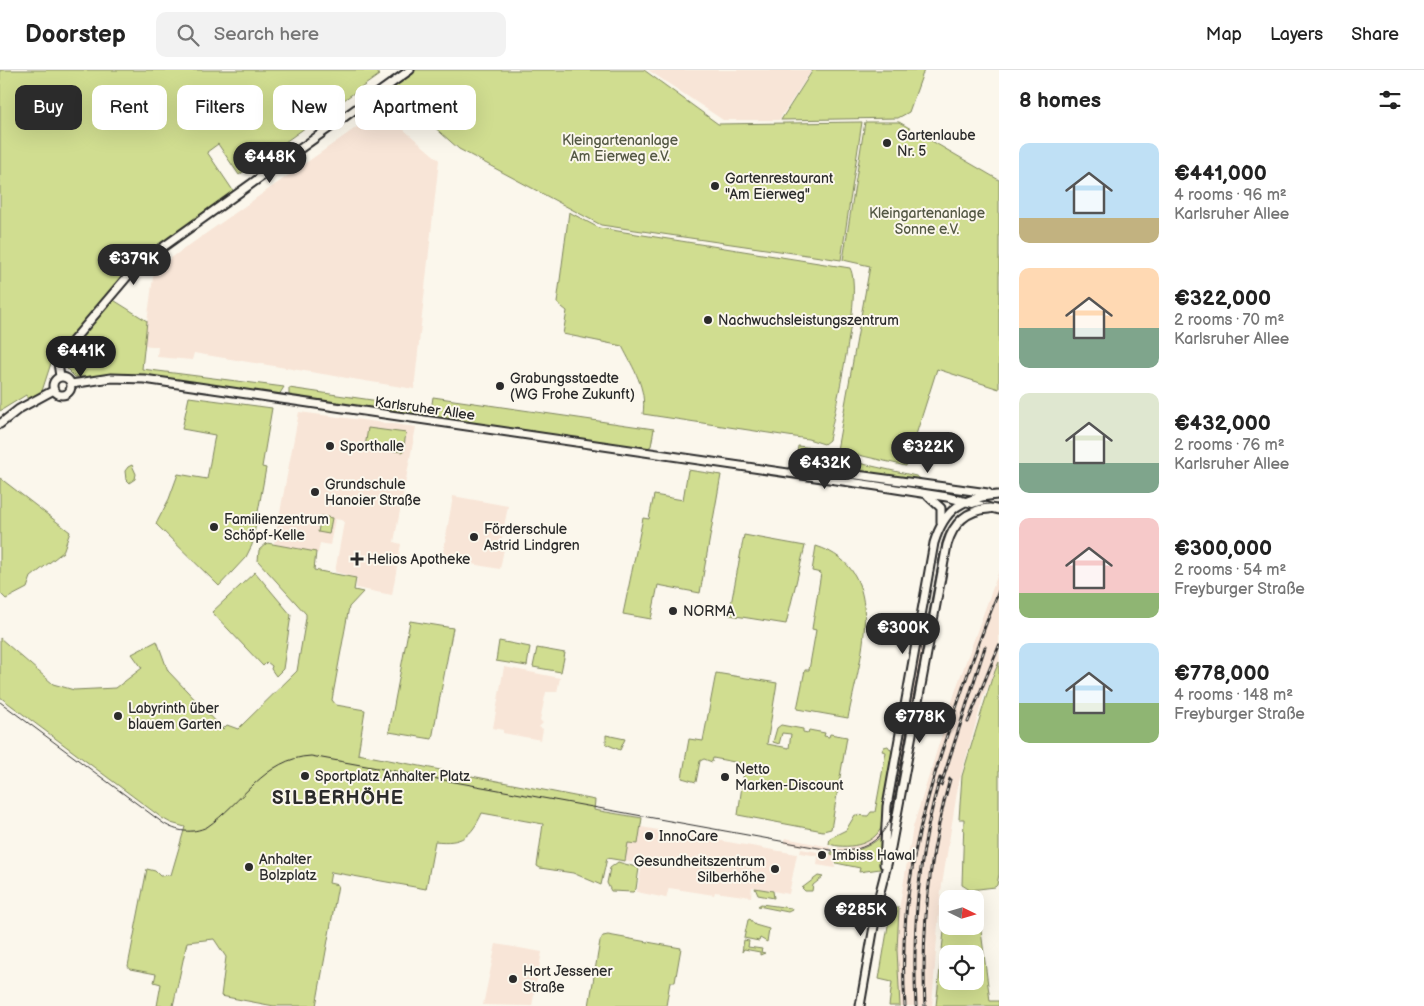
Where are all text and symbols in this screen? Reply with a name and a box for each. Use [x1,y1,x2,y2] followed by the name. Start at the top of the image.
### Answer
[156,12,506,57] search box
[25,20,126,49] text: Doorstep
[174,21,202,49] icon: search
[214,23,319,46] text: Search here
[1206,24,1242,45] text: Map
[1270,24,1323,45] text: Layers
[1351,24,1399,45] text: Share
[15,85,82,130] chip: Buy
[92,85,167,130] chip: Rent
[177,85,263,130] chip: Filters
[273,85,345,130] chip: New
[355,85,476,130] chip: Apartment
[1376,86,1404,114] icon: filters
[1019,88,1101,113] text: 8 homes
[897,127,976,160] place label: Gartenlaube Nr. 5
[562,132,678,165] park label: Kleingartenanlage Am Eierweg e.V.
[881,137,893,149] marker: Gartenlaube Nr. 5
[235,142,305,184] pin: €448K
[244,148,296,167] text: €448K
[1174,161,1267,186] text: €441,000
[1059,163,1119,223] icon: home
[725,170,834,203] place label: Gartenrestaurant "Am Eierweg"
[709,180,721,192] marker: Gartenrestaurant "Am Eierweg"
[1174,186,1287,205] text: 4 rooms · 96 m²
[869,205,985,238] park label: Kleingartenanlage Sonne e.V.
[1174,205,1289,224] text: Karlsruher Allee
[99,244,169,286] pin: €379K
[109,250,159,269] text: €379K
[1174,286,1271,311] text: €322,000
[1059,288,1119,348] icon: home
[1174,311,1284,330] text: 2 rooms · 70 m²
[718,312,899,329] place label: Nachwuchsleistungszentrum
[702,314,714,326] marker: Nachwuchsleistungszentrum
[1174,330,1289,349] text: Karlsruher Allee
[46,336,116,378] pin: €441K
[57,342,105,361] text: €441K
[510,370,635,403] place label: Grabungsstaedte (WG Frohe Zukunft)
[494,380,506,392] marker: Grabungsstaedte (WG Frohe Zukunft)
[374,393,476,424] street label: Karlsruher Allee
[1174,411,1271,436] text: €432,000
[1059,413,1119,473] icon: home
[893,432,963,474] pin: €322K
[1174,436,1285,455] text: 2 rooms · 76 m²
[340,438,404,455] place label: Sporthalle
[902,438,954,457] text: €322K
[324,440,336,452] marker: Sporthalle
[790,448,860,490] pin: €432K
[799,454,851,473] text: €432K
[1174,455,1289,474] text: Karlsruher Allee
[325,476,421,509] place label: Grundschule Hanoier Straße
[309,486,321,498] marker: Grundschule Hanoier Straße
[224,511,329,544] place label: Familienzentrum Schöpf-Kelle
[208,521,220,533] marker: Familienzentrum Schöpf-Kelle
[484,521,580,554] place label: Förderschule Astrid Lindgren
[468,531,480,543] marker: Förderschule Astrid Lindgren
[1174,536,1272,561] text: €300,000
[1059,538,1119,598] icon: home
[367,551,470,568] place label: Helios Apotheke
[351,553,363,565] marker: Helios Apotheke
[1174,561,1286,580] text: 2 rooms · 54 m²
[1174,580,1305,599] text: Freyburger Straße
[683,603,735,620] place label: NORMA
[667,605,679,617] marker: NORMA
[868,612,938,655] pin: €300K
[877,619,929,638] text: €300K
[1174,661,1270,686] text: €778,000
[1059,663,1119,723] icon: home
[1174,686,1293,705] text: 4 rooms · 148 m²
[128,700,222,733] place label: Labyrinth über blauem Garten
[885,702,955,744] pin: €778K
[1174,705,1305,724] text: Freyburger Straße
[895,708,945,727] text: €778K
[112,710,124,722] marker: Labyrinth über blauem Garten
[735,761,844,794] place label: Netto Marken-Discount
[315,768,470,785] place label: Sportplatz Anhalter Platz
[299,770,311,782] marker: Sportplatz Anhalter Platz
[719,771,731,783] marker: Netto Marken-Discount
[272,787,404,810] district label: SILBERHÖHE
[659,828,718,845] place label: InnoCare
[643,830,655,842] marker: InnoCare
[832,847,915,864] place label: Imbiss Hawal
[816,849,828,861] marker: Imbiss Hawal
[259,851,317,884] place label: Anhalter Bolzplatz
[634,853,765,886] place label: Gesundheitszentrum Silberhöhe
[243,861,255,873] marker: Anhalter Bolzplatz
[769,863,781,875] marker: Gesundheitszentrum Silberhöhe
[939,890,984,935] north arrow
[939,890,984,990] map controls
[826,894,896,937] pin: €285K
[835,901,887,920] text: €285K
[939,945,984,990] button: locate
[523,963,613,996] place label: Hort Jessener Straße
[507,973,519,985] marker: Hort Jessener Straße

